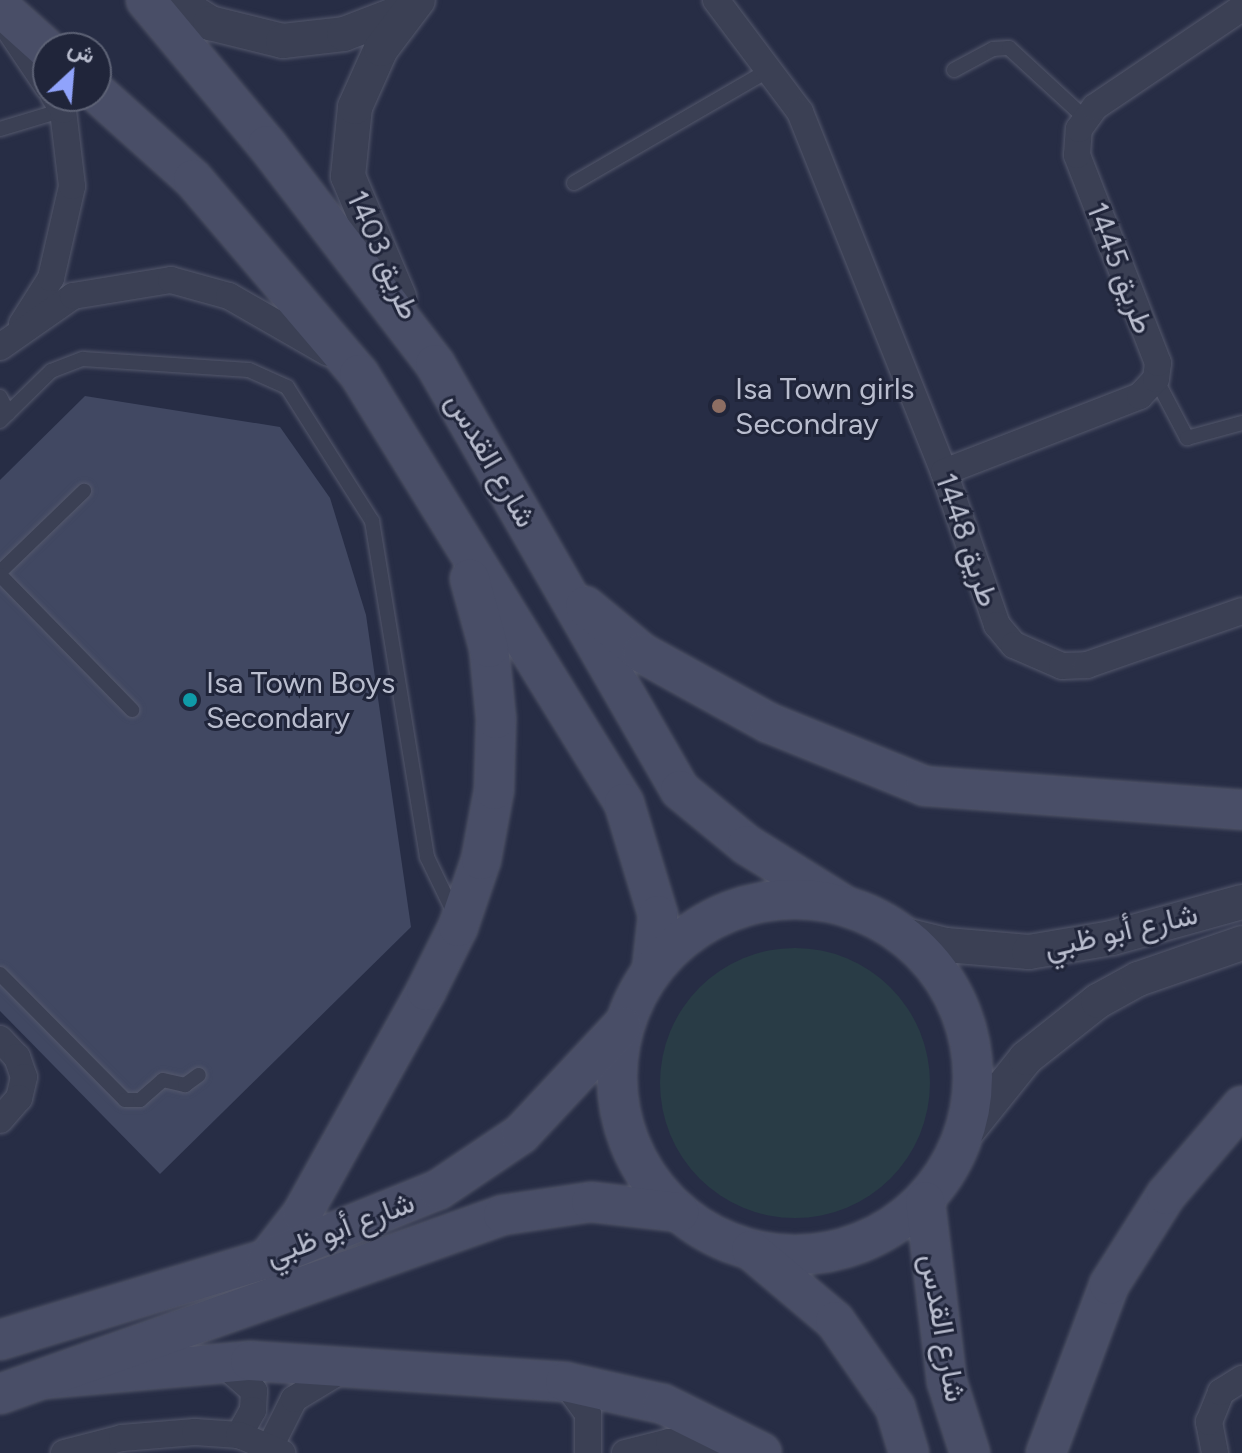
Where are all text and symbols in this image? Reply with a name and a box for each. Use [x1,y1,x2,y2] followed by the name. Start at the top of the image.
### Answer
[32,32,112,112] north arrow
[64,34,100,70] text: ش
[339,185,427,325] street label: طريق 1403
[1078,197,1162,339] street label: طريق 1445
[735,371,914,442] place label: Isa Town girls Secondray
[438,386,544,534] street label: شارع القدس
[710,397,728,415] marker: Isa Town girls Secondray
[927,468,1007,612] street label: طريق 1448
[206,665,395,736] place label: Isa Town Boys Secondary
[181,691,199,709] marker: Isa Town Boys Secondary
[1041,896,1201,966] street label: شارع أبو ظبي
[260,1184,420,1274] street label: شارع أبو ظبي
[912,1251,974,1405] street label: شارع القدس

